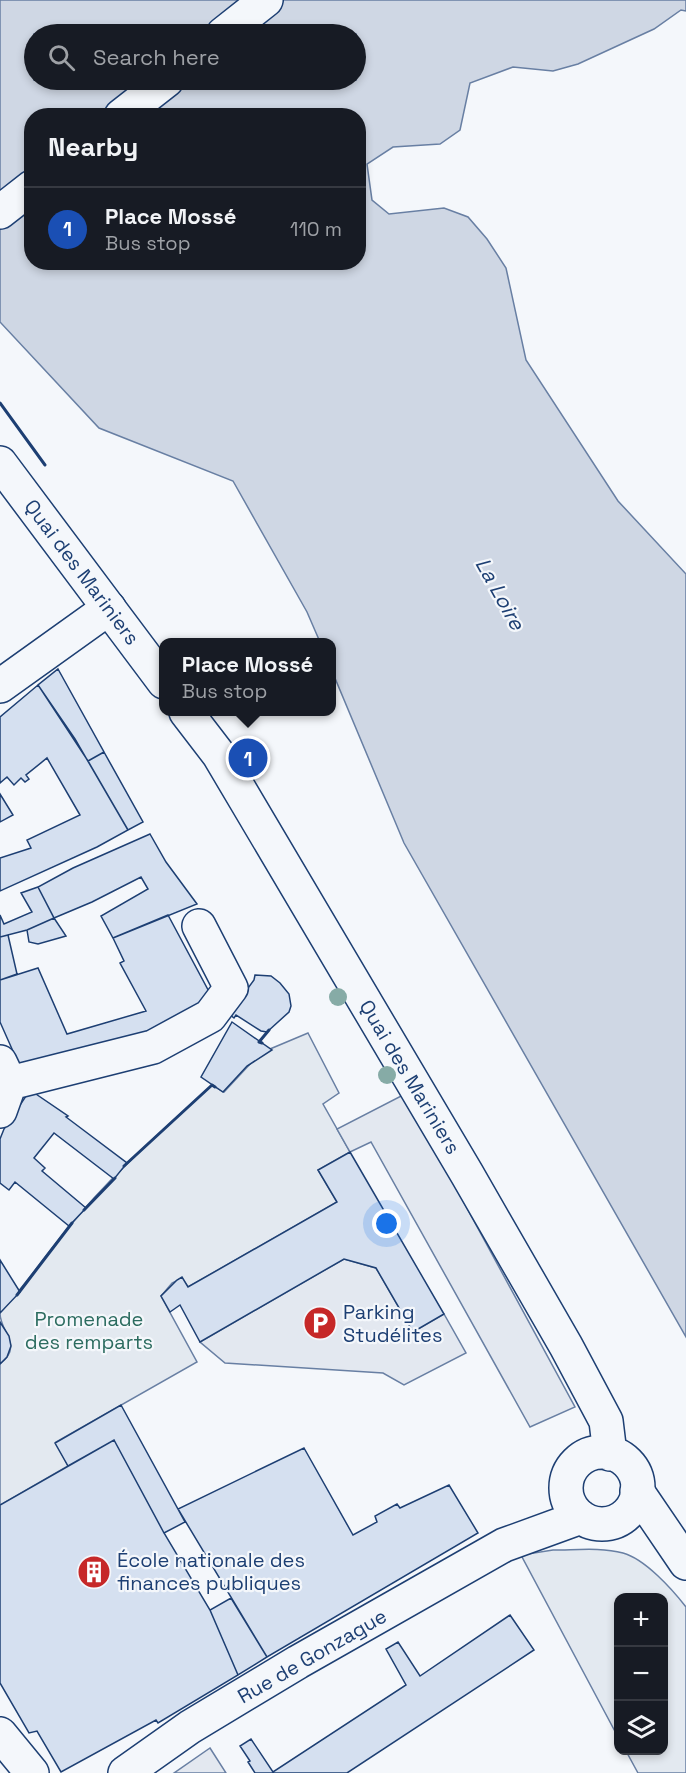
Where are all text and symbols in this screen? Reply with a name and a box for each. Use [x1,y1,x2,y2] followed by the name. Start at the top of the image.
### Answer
[24,24,366,90] search box
[45,41,78,74] icon: search
[93,43,220,71] text: Search here
[48,130,138,164] text: Nearby
[105,202,236,230] text: Place Mossé
[63,216,72,242] text: 1
[290,216,342,242] text: 110 m
[105,230,191,256] text: Bus stop
[19,494,145,650] street label: Quai des Mariniers
[470,553,532,636] water label: La Loire
[159,638,336,716] popup
[182,650,313,678] text: Place Mossé
[182,678,267,704] text: Bus stop
[228,736,268,780] pin: 1
[354,995,466,1159] street label: Quai des Mariniers
[372,1209,401,1238] your location
[343,1299,442,1348] place label: Parking Studélites
[302,1305,338,1341] parking icon: Parking Studélites
[25,1306,153,1355] park label: Promenade des remparts
[117,1547,305,1596] place label: École nationale des finances publiques
[76,1554,112,1590] building icon: École nationale des finances publiques
[614,1593,668,1755] map controls
[614,1593,668,1647] button: +
[233,1603,391,1709] street label: Rue de Gonzague
[614,1647,668,1701] button: −
[614,1701,668,1755] button: layers

